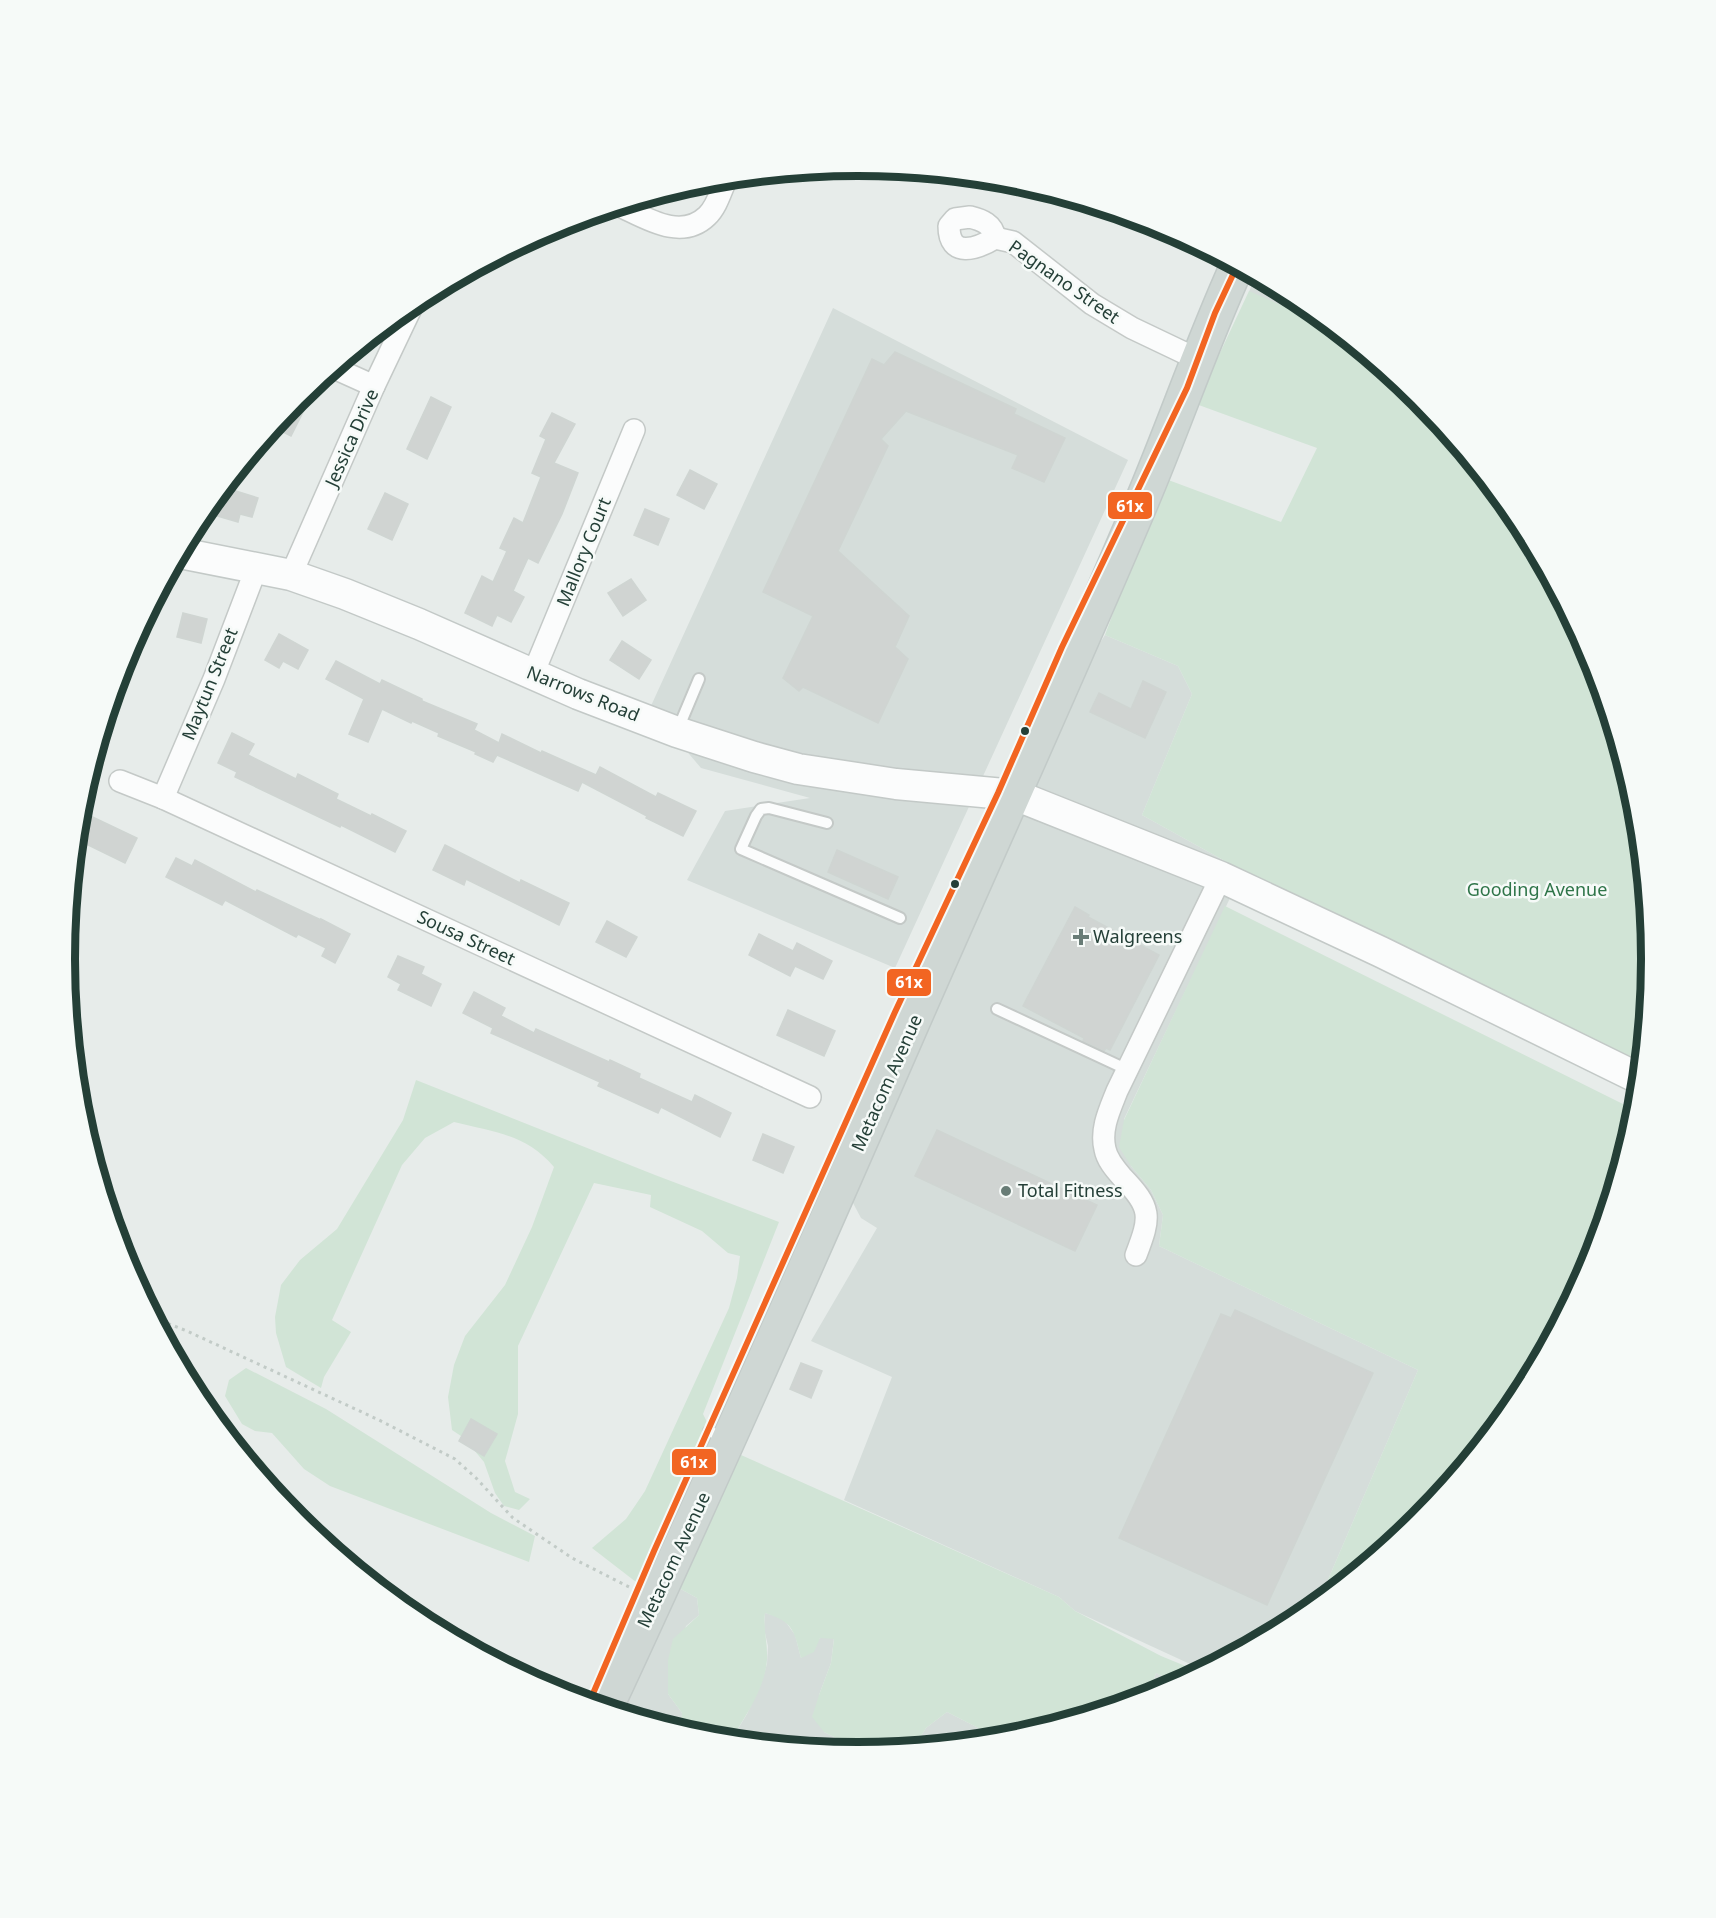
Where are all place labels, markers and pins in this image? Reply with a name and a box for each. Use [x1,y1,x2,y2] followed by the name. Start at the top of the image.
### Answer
[1019,725,1031,737] unlabelled marker
[949,878,961,890] unlabelled marker
[1093,924,1182,948] place label: Walgreens
[1074,930,1088,944] marker: Walgreens
[1018,1178,1123,1202] place label: Total Fitness
[999,1184,1013,1198] marker: Total Fitness

